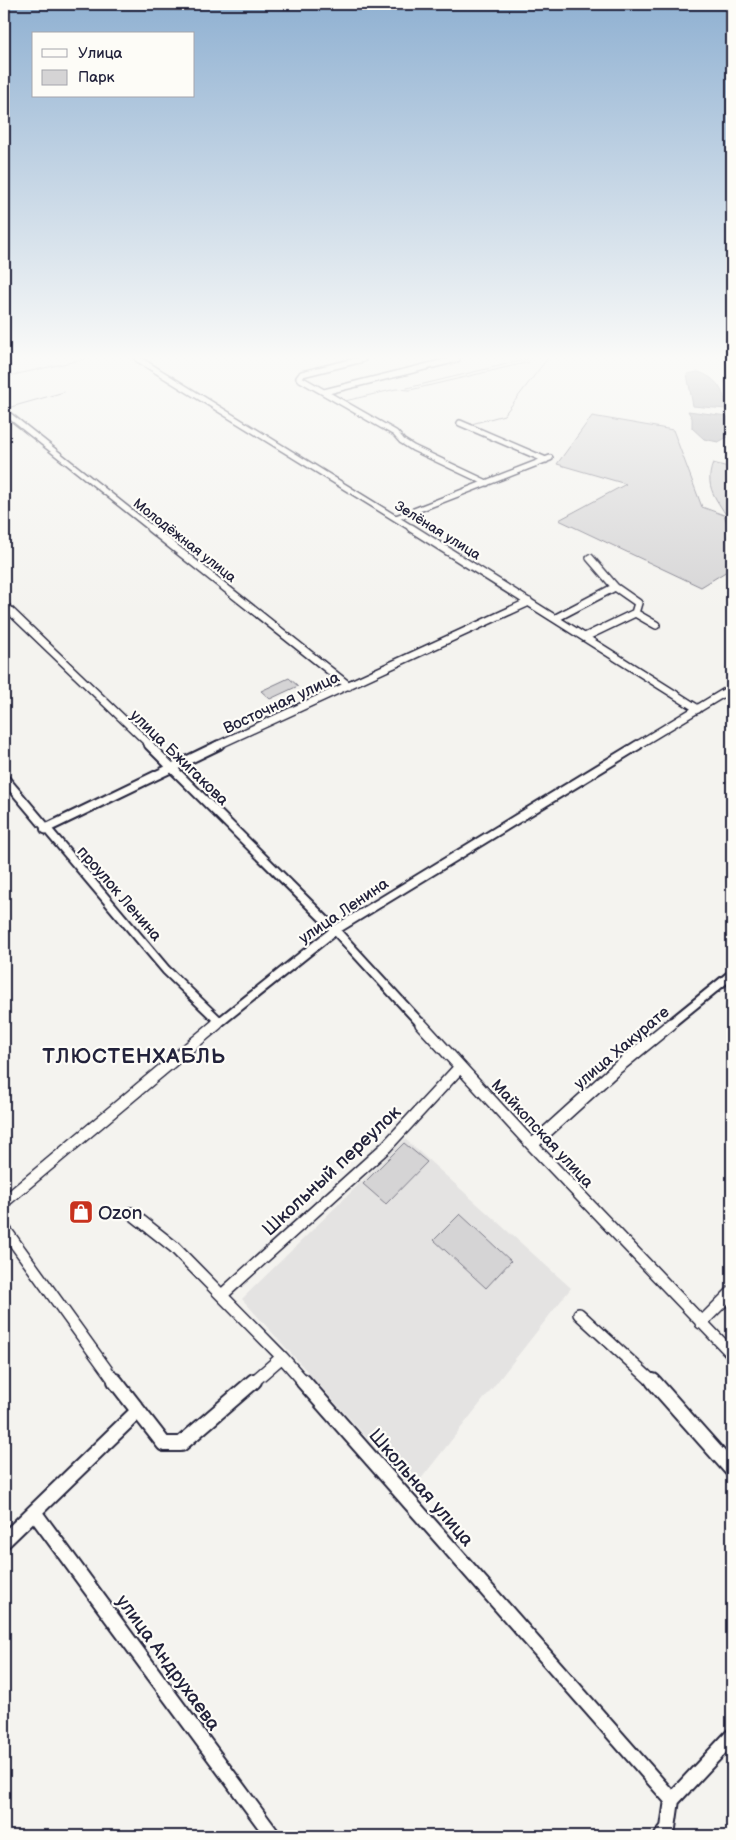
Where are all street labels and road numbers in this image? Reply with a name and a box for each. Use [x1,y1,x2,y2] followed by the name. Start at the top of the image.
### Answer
[130,495,240,586] street label: Молодёжная улица
[392,497,484,564] street label: Зелёная улица
[220,668,343,739] street label: Восточная улица
[126,706,233,810] street label: улица Бжигакова
[72,843,166,946] street label: проулок Ленина
[295,874,393,948] street label: улица Ленина
[570,1003,674,1093] street label: улица Хакурате
[487,1076,597,1192] street label: Майкопская улица
[258,1101,406,1241] street label: Школьный переулок
[364,1424,478,1552] street label: Школьная улица
[111,1590,225,1735] street label: улица Андрухаева

